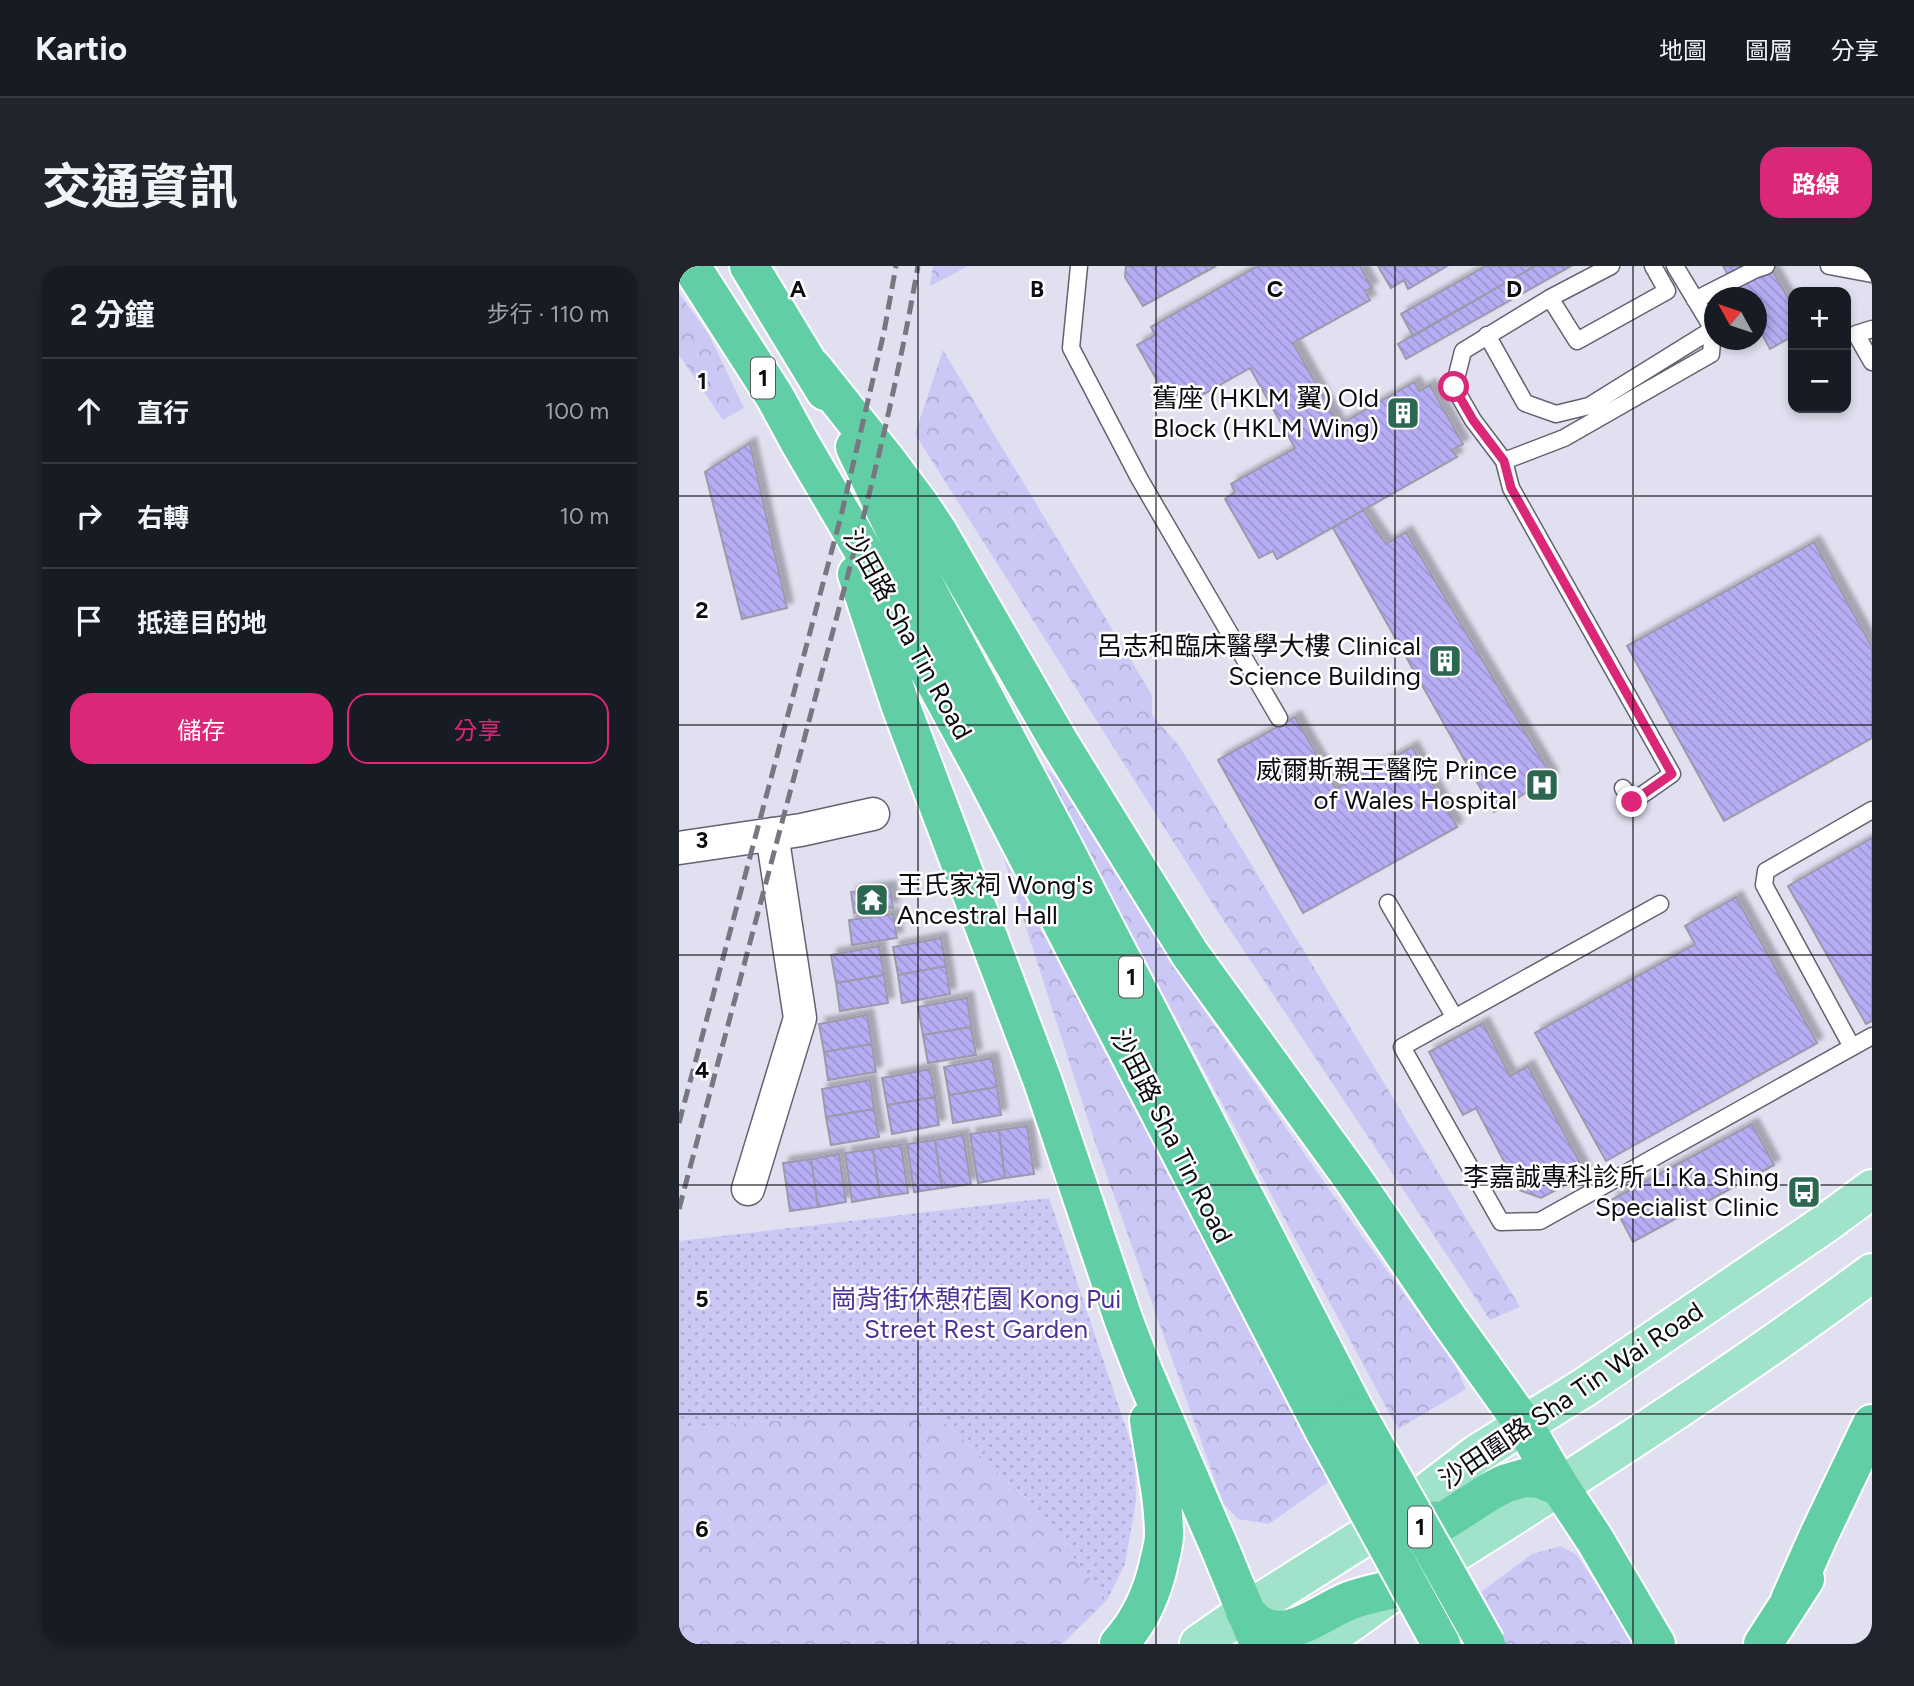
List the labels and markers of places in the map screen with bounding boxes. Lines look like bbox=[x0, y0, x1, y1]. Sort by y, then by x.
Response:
place label: 舊座 (HKLM 翼) Old Block (HKLM Wing) bbox=[1151, 382, 1379, 444]
building icon: 舊座 (HKLM 翼) Old Block (HKLM Wing) bbox=[1384, 394, 1422, 432]
place label: 呂志和臨床醫學大樓 Clinical Science Building bbox=[1096, 630, 1421, 692]
building icon: 呂志和臨床醫學大樓 Clinical Science Building bbox=[1426, 642, 1464, 680]
place label: 威爾斯親王醫院 Prince of Wales Hospital bbox=[1256, 754, 1517, 816]
hospital icon: 威爾斯親王醫院 Prince of Wales Hospital bbox=[1523, 766, 1561, 804]
place label: 王氏家祠 Wong's Ancestral Hall bbox=[897, 869, 1094, 931]
temple icon: 王氏家祠 Wong's Ancestral Hall bbox=[853, 881, 891, 919]
place label: 李嘉誠專科診所 Li Ka Shing Specialist Clinic bbox=[1463, 1161, 1779, 1223]
bus stop icon: 李嘉誠專科診所 Li Ka Shing Specialist Clinic bbox=[1785, 1173, 1823, 1211]

